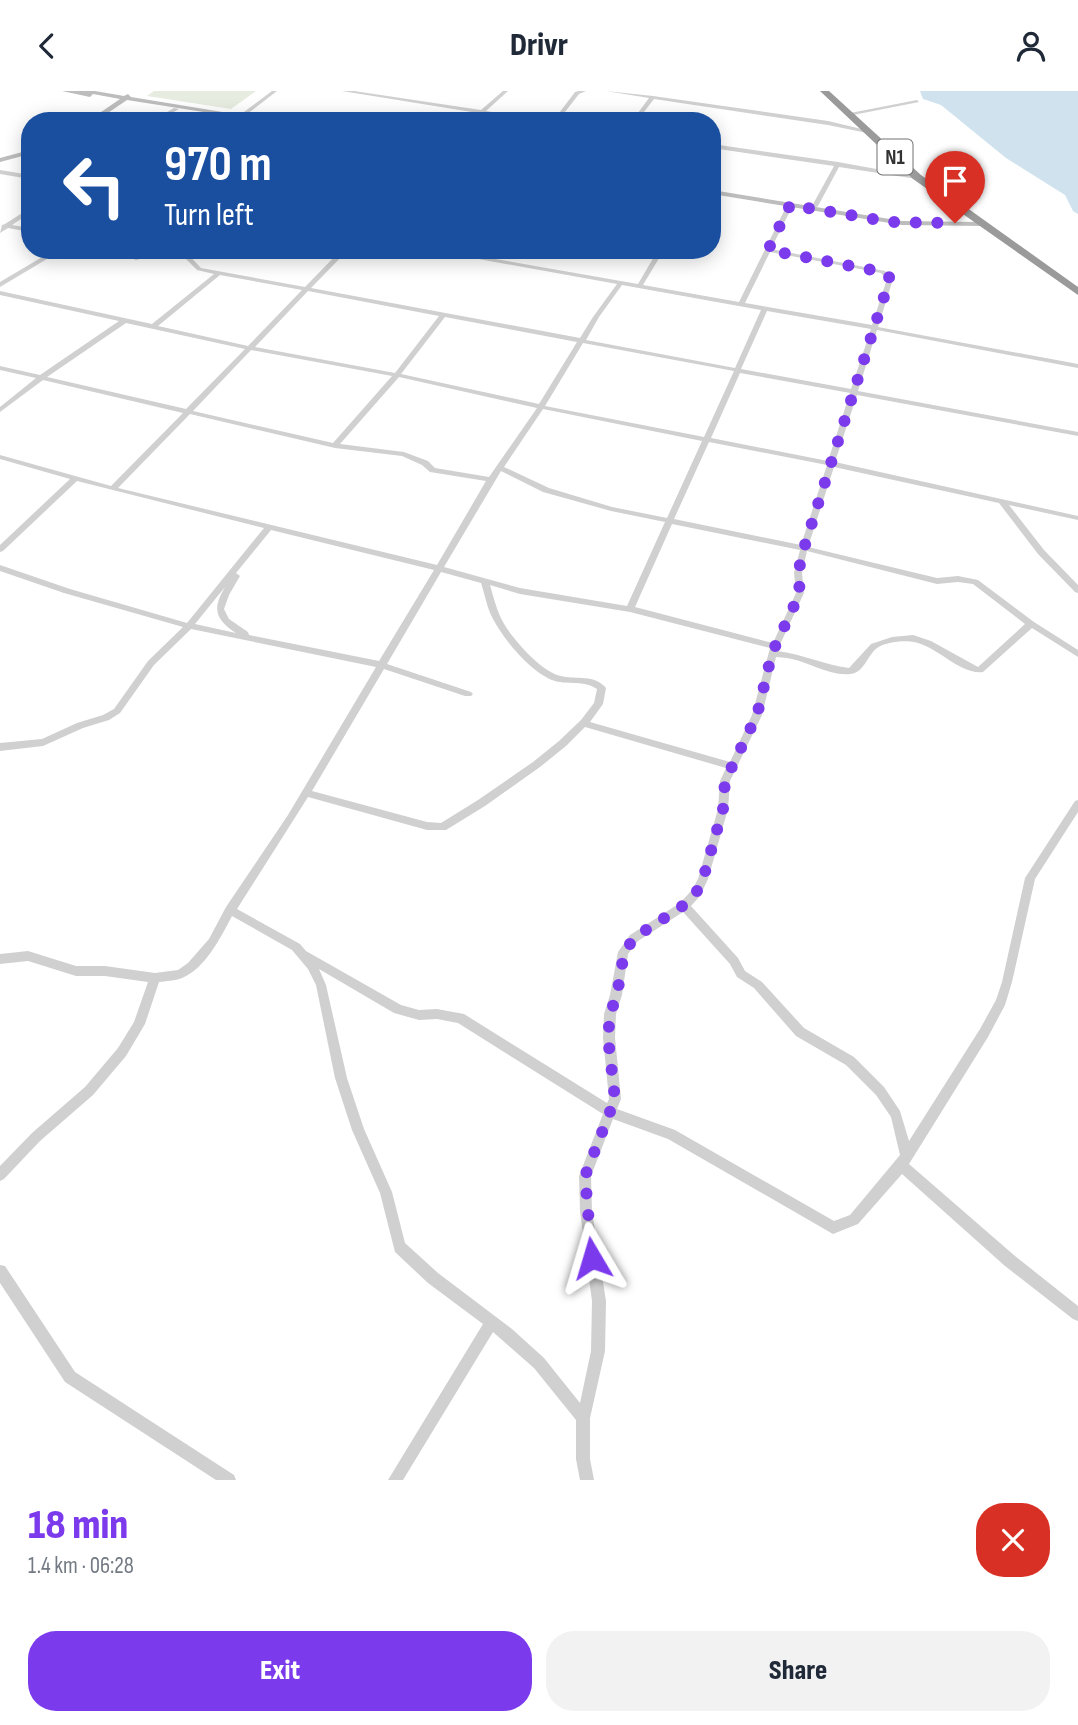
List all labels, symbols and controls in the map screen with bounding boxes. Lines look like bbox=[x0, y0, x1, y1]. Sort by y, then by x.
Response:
text: Drivr bbox=[510, 26, 568, 65]
icon: back bbox=[28, 27, 66, 65]
icon: person bbox=[1012, 27, 1050, 65]
text: 970 m bbox=[164, 136, 272, 195]
road number: N1 bbox=[878, 139, 912, 175]
icon: left bbox=[49, 140, 140, 231]
pin bbox=[925, 151, 985, 223]
icon: arrive bbox=[936, 162, 974, 200]
text: Turn left bbox=[164, 196, 254, 235]
position arrow bbox=[555, 1221, 629, 1295]
text: 18 min bbox=[28, 1500, 128, 1551]
button: close bbox=[976, 1503, 1050, 1577]
text: 1.4 km · 06:28 bbox=[28, 1552, 134, 1580]
button: Exit bbox=[28, 1631, 532, 1711]
button: Share bbox=[546, 1631, 1050, 1711]

